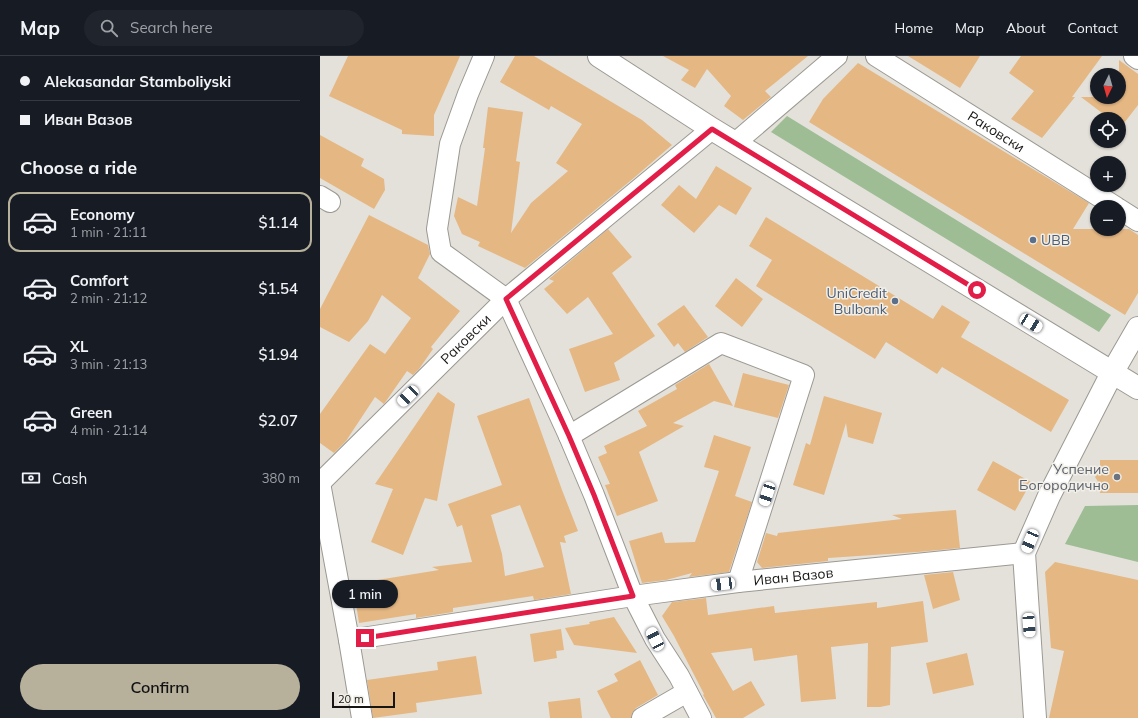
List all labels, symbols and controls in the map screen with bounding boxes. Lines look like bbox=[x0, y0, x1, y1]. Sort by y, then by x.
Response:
search box bbox=[84, 10, 364, 46]
text: Map bbox=[20, 16, 60, 40]
icon: search bbox=[98, 17, 120, 39]
text: Search here bbox=[130, 18, 213, 37]
text: Home bbox=[894, 19, 933, 37]
text: Map bbox=[955, 19, 984, 37]
text: About bbox=[1006, 19, 1046, 37]
text: Contact bbox=[1068, 19, 1118, 37]
north arrow bbox=[1090, 68, 1126, 104]
map controls bbox=[1090, 68, 1126, 236]
text: Alekasandar Stamboliyski bbox=[44, 72, 231, 91]
street label: Раковски bbox=[964, 107, 1028, 156]
text: Иван Вазов bbox=[44, 110, 133, 129]
button: locate bbox=[1090, 112, 1126, 148]
text: Choose a ride bbox=[20, 156, 137, 179]
button: + bbox=[1090, 156, 1126, 192]
button: − bbox=[1090, 200, 1126, 236]
icon: car bbox=[22, 204, 58, 240]
text: Economy bbox=[70, 205, 135, 224]
text: $1.14 bbox=[258, 213, 298, 232]
text: 1 min · 21:11 bbox=[70, 224, 147, 240]
place label: UBB bbox=[1041, 231, 1070, 249]
marker: UBB bbox=[1028, 235, 1038, 245]
icon: car bbox=[22, 270, 58, 306]
text: Comfort bbox=[70, 271, 128, 290]
text: $1.54 bbox=[258, 279, 298, 298]
route start bbox=[968, 281, 986, 299]
place label: UniCredit Bulbank bbox=[826, 284, 888, 318]
text: 2 min · 21:12 bbox=[70, 290, 147, 306]
marker: UniCredit Bulbank bbox=[890, 296, 900, 306]
street label: Раковски bbox=[437, 310, 495, 368]
car bbox=[1018, 312, 1044, 334]
icon: car bbox=[22, 336, 58, 372]
text: XL bbox=[70, 337, 88, 356]
text: $1.94 bbox=[258, 345, 298, 364]
text: 3 min · 21:13 bbox=[70, 356, 147, 372]
car bbox=[395, 383, 421, 409]
icon: car bbox=[22, 402, 58, 438]
text: Green bbox=[70, 403, 112, 422]
text: $2.07 bbox=[258, 411, 298, 430]
text: 4 min · 21:14 bbox=[70, 422, 147, 438]
place label: Успение Богородично bbox=[1019, 460, 1109, 494]
icon: cash bbox=[20, 467, 42, 489]
text: Cash bbox=[52, 469, 87, 488]
text: 380 m bbox=[262, 470, 300, 486]
marker: Успение Богородично bbox=[1112, 472, 1122, 482]
car bbox=[758, 481, 776, 507]
car bbox=[1020, 528, 1040, 554]
street label: Иван Вазов bbox=[753, 563, 834, 589]
car bbox=[710, 577, 736, 591]
callout: 1 min bbox=[332, 580, 398, 608]
text: 1 min bbox=[348, 586, 382, 602]
car bbox=[1022, 613, 1036, 637]
car bbox=[644, 626, 666, 652]
route end bbox=[356, 629, 374, 647]
button: Confirm bbox=[20, 664, 300, 710]
scale bar bbox=[332, 690, 395, 709]
text: 20 m bbox=[338, 692, 364, 706]

